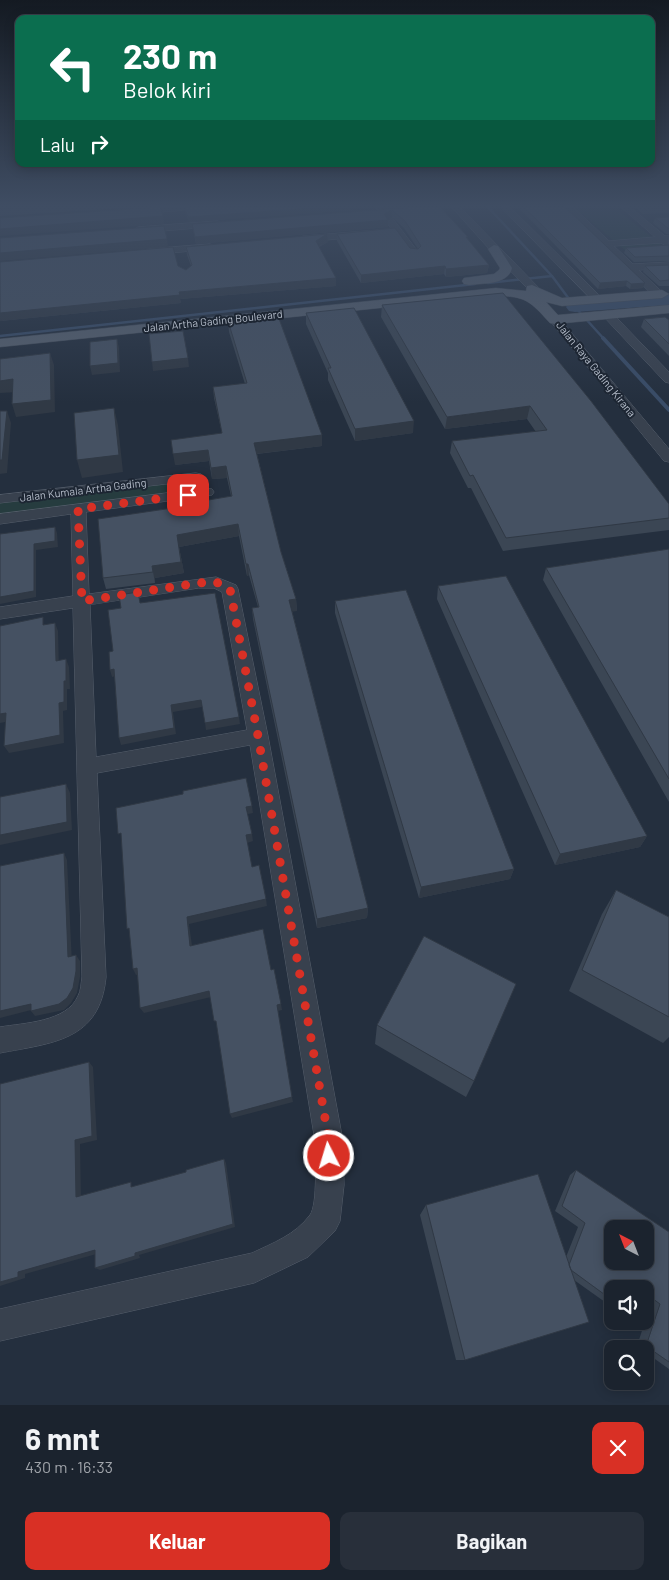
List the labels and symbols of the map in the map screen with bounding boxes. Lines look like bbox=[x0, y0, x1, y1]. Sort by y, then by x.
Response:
street label: Jalan Artha Gading Boulevard bbox=[143, 307, 283, 334]
street label: Jalan Raya Gading Kirana bbox=[554, 318, 639, 419]
pin bbox=[167, 474, 209, 516]
street label: Jalan Kumala Artha Gading bbox=[19, 475, 147, 504]
position arrow bbox=[302, 1129, 354, 1181]
north arrow bbox=[604, 1220, 654, 1270]

